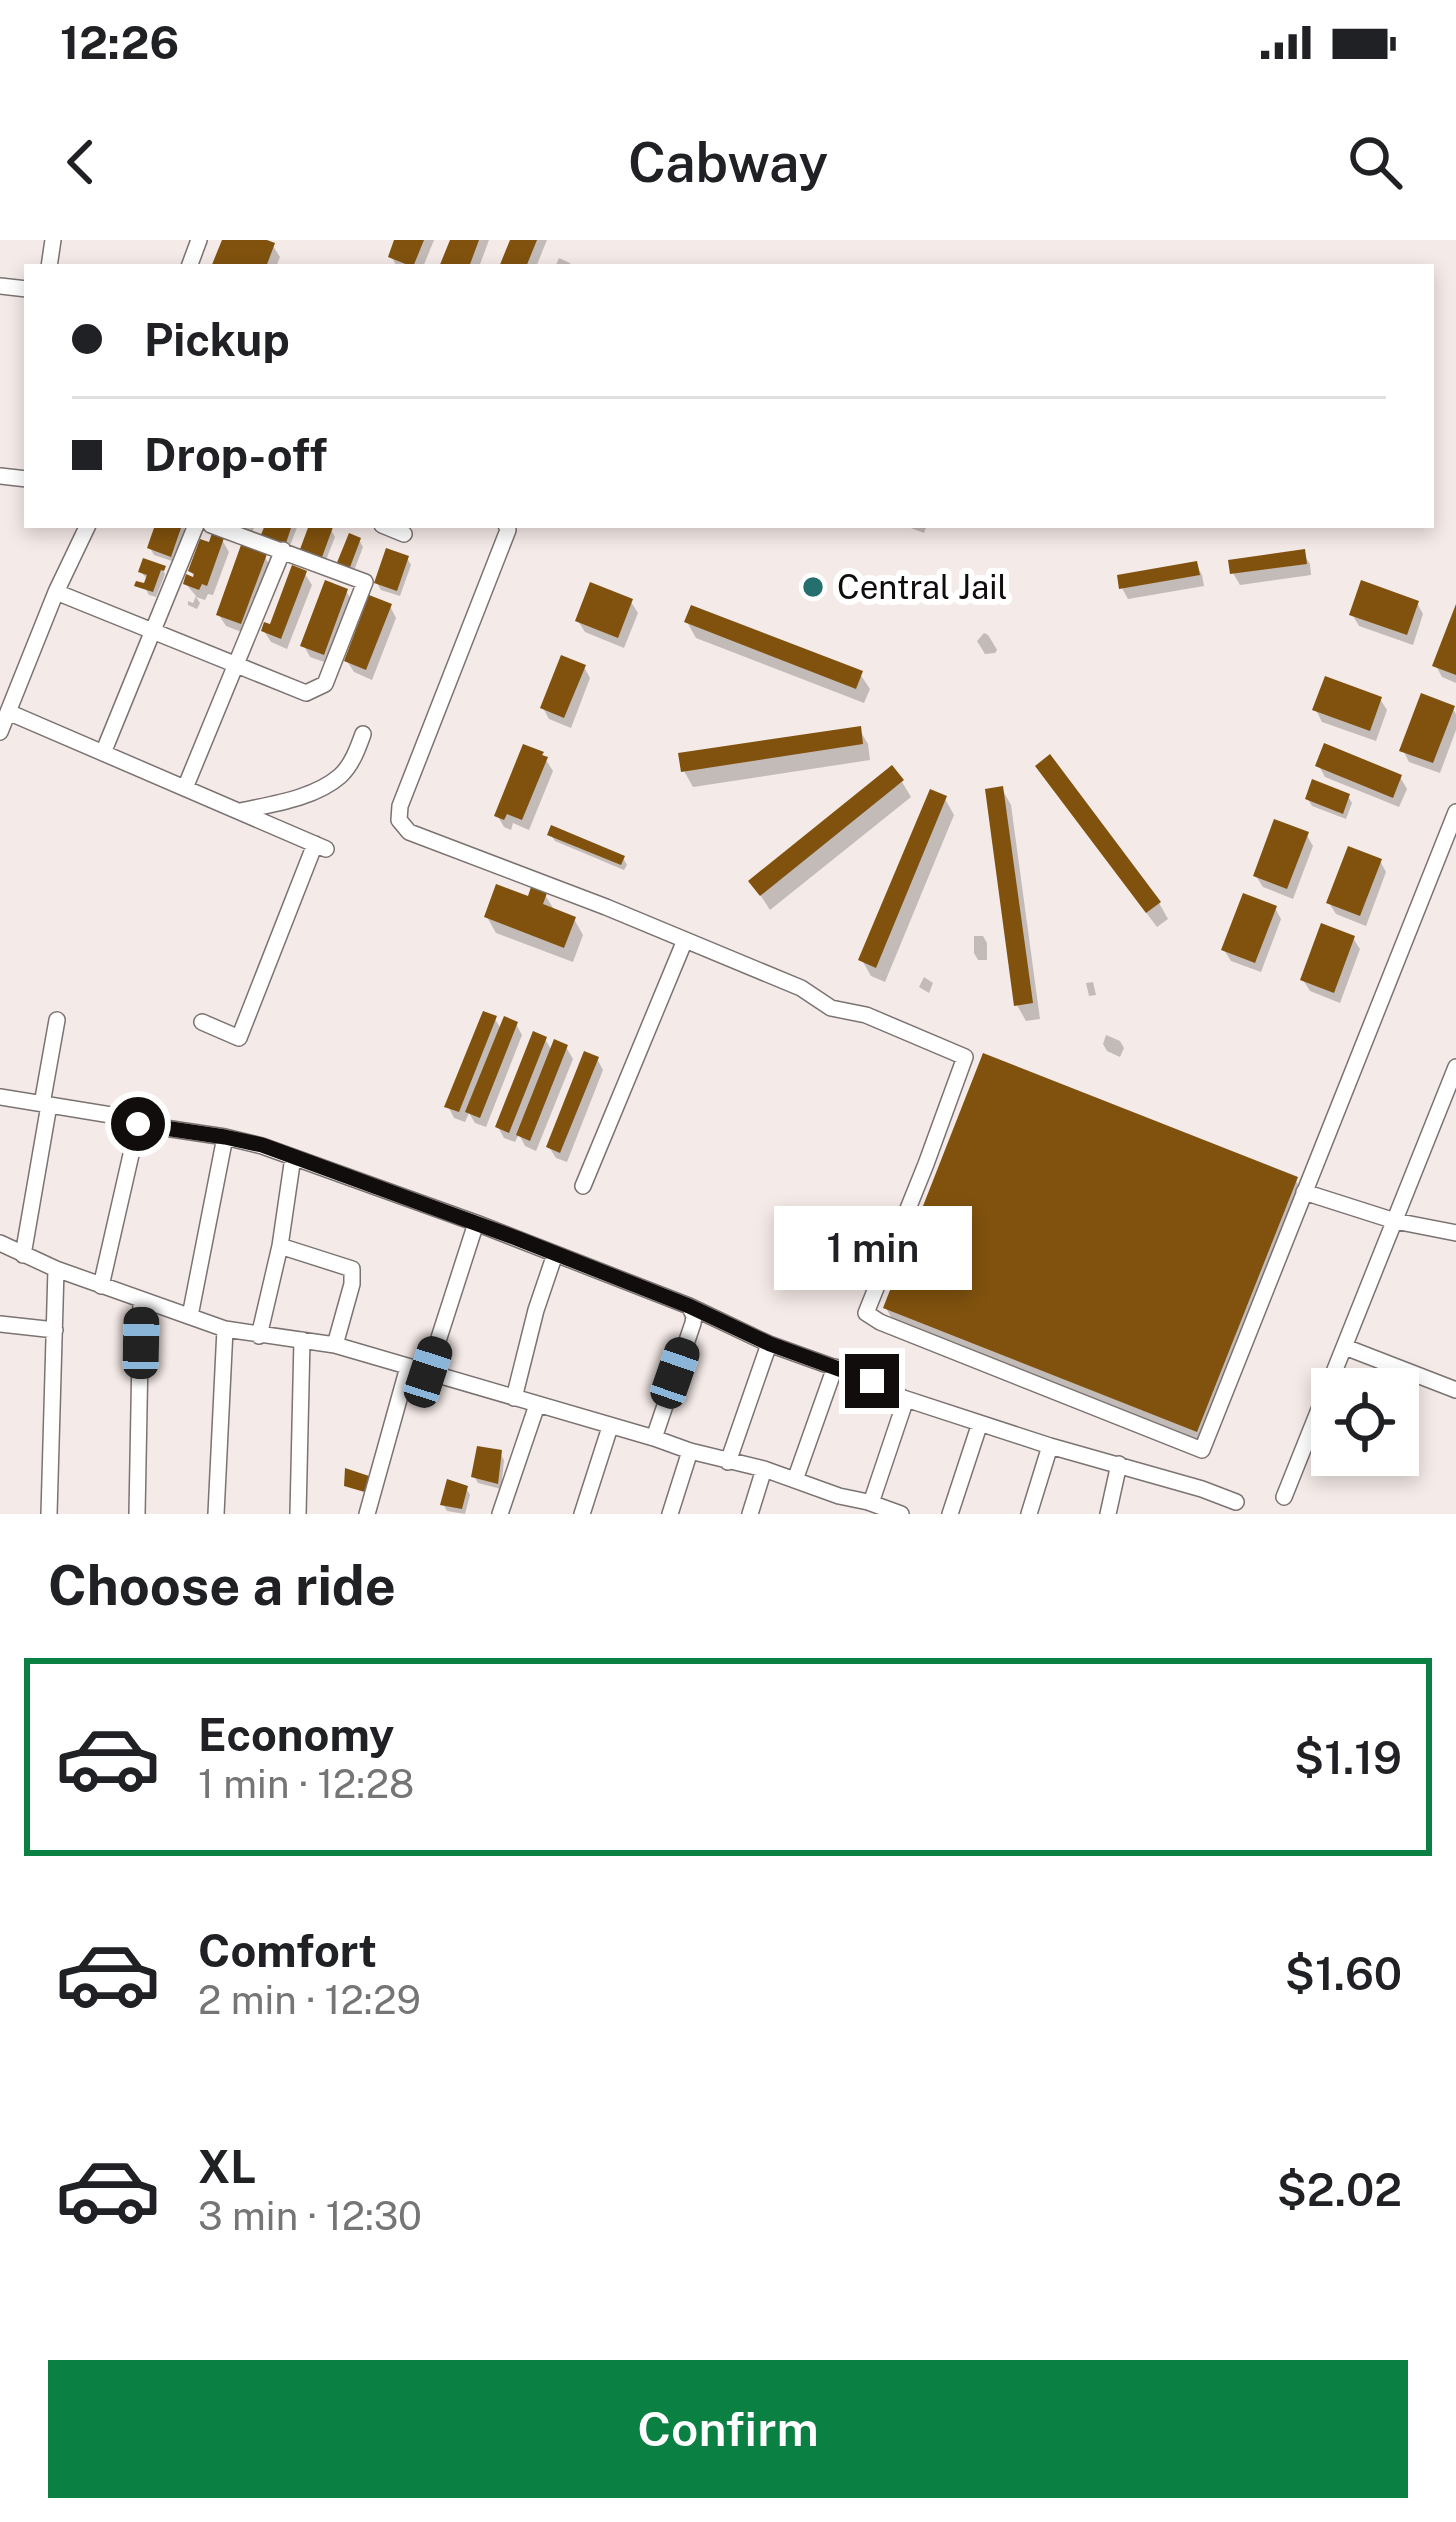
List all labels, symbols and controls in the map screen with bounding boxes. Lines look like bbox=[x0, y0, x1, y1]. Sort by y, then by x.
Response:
text: 12:26 bbox=[60, 16, 179, 69]
icon: back bbox=[48, 129, 114, 195]
icon: search bbox=[1342, 129, 1408, 195]
text: Cabway bbox=[628, 131, 828, 194]
text: Pickup bbox=[144, 313, 290, 366]
text: Drop-off bbox=[144, 428, 327, 481]
place label: Central Jail bbox=[837, 568, 1008, 606]
marker: Central Jail bbox=[800, 574, 826, 600]
route start bbox=[111, 1097, 165, 1151]
callout: 1 min bbox=[773, 1207, 971, 1291]
text: 1 min bbox=[827, 1225, 919, 1271]
car bbox=[122, 1307, 160, 1379]
car bbox=[400, 1332, 456, 1412]
car bbox=[646, 1333, 704, 1413]
route end bbox=[845, 1354, 899, 1408]
map controls bbox=[1311, 1368, 1419, 1476]
button: locate bbox=[1311, 1368, 1419, 1476]
text: Choose a ride bbox=[48, 1554, 396, 1617]
icon: car bbox=[54, 1703, 162, 1811]
text: Economy bbox=[198, 1708, 394, 1761]
text: $1.19 bbox=[1294, 1731, 1402, 1784]
text: 1 min · 12:28 bbox=[198, 1761, 414, 1807]
icon: car bbox=[54, 1919, 162, 2027]
text: Comfort bbox=[198, 1924, 377, 1977]
text: $1.60 bbox=[1285, 1947, 1402, 2000]
text: 2 min · 12:29 bbox=[198, 1977, 421, 2023]
icon: car bbox=[54, 2135, 162, 2243]
text: XL bbox=[198, 2140, 256, 2193]
text: $2.02 bbox=[1277, 2163, 1402, 2216]
text: 3 min · 12:30 bbox=[198, 2193, 422, 2239]
button: Confirm bbox=[48, 2360, 1408, 2498]

